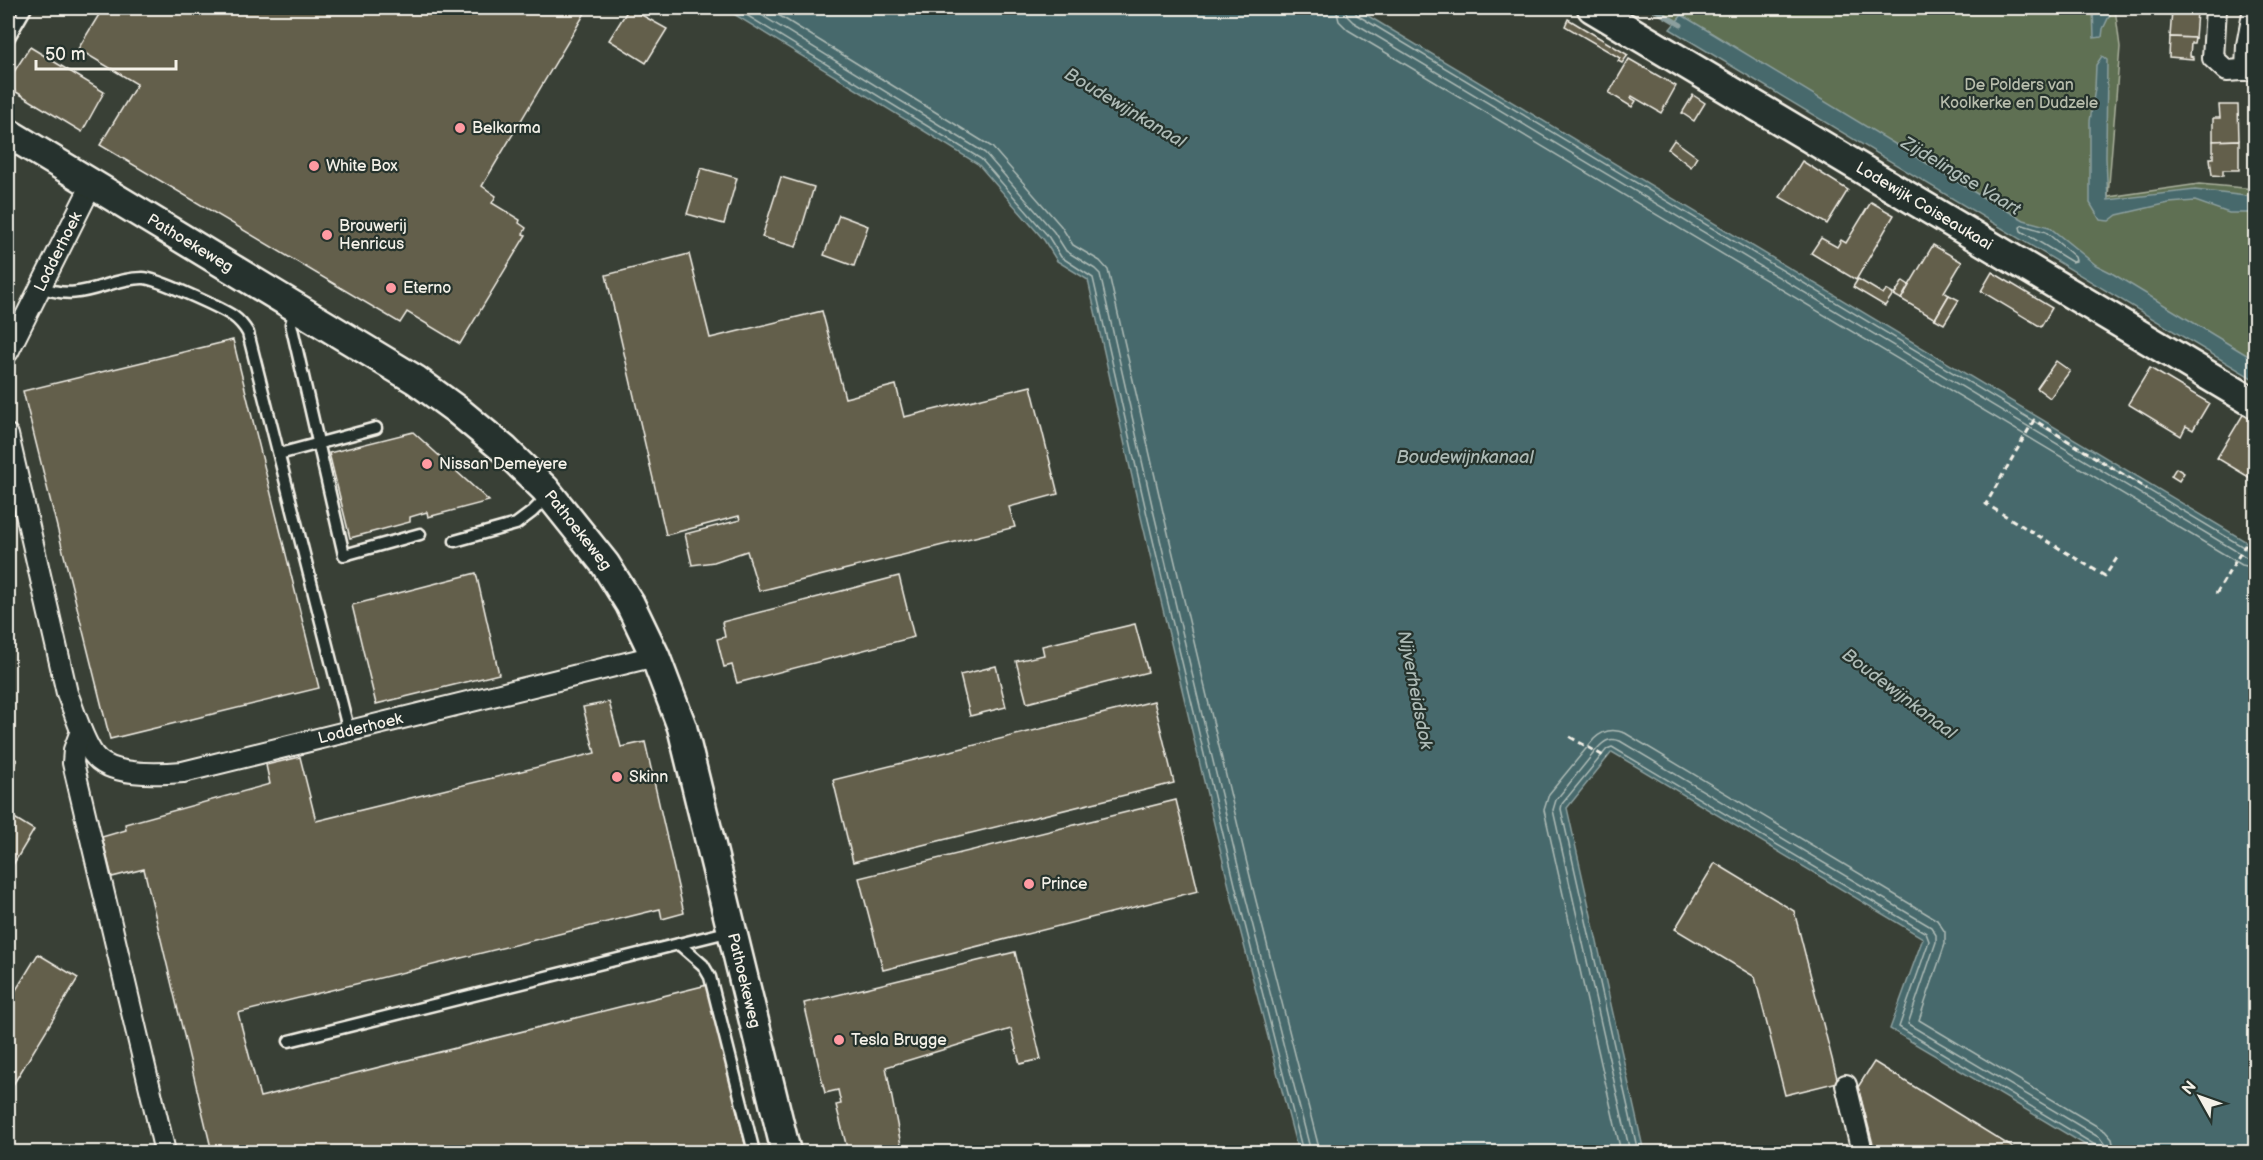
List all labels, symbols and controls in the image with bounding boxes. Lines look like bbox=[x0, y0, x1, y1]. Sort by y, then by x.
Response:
scale bar bbox=[36, 33, 176, 71]
text: 50 m bbox=[45, 44, 86, 65]
water label: Boudewijnkanaal bbox=[1061, 64, 1190, 153]
park label: De Polders van Koolkerke en Dudzele bbox=[1940, 76, 2099, 113]
place label: Belkarma bbox=[472, 119, 541, 138]
marker: Belkarma bbox=[453, 121, 467, 135]
water label: Zijdelingse Vaart bbox=[1897, 132, 2025, 220]
place label: White Box bbox=[326, 157, 398, 176]
street label: Lodewijk Coiseaukaai bbox=[1852, 158, 1996, 254]
marker: White Box bbox=[307, 159, 321, 173]
street label: Lodderhoek bbox=[30, 209, 86, 295]
street label: Pathoekeweg bbox=[144, 210, 237, 277]
place label: Brouwerij Henricus bbox=[339, 217, 407, 254]
marker: Brouwerij Henricus bbox=[320, 228, 334, 242]
place label: Eterno bbox=[403, 279, 451, 298]
marker: Eterno bbox=[384, 281, 398, 295]
water label: Boudewijnkanaal bbox=[1396, 447, 1534, 468]
place label: Nissan Demeyere bbox=[439, 455, 568, 474]
marker: Nissan Demeyere bbox=[420, 457, 434, 471]
street label: Pathoekeweg bbox=[540, 486, 616, 574]
water label: Nijverheidsdok bbox=[1393, 629, 1437, 752]
water label: Boudewijnkanaal bbox=[1838, 644, 1961, 744]
street label: Lodderhoek bbox=[316, 709, 405, 748]
place label: Skinn bbox=[629, 768, 668, 787]
marker: Skinn bbox=[610, 770, 624, 784]
place label: Prince bbox=[1041, 875, 1088, 894]
marker: Prince bbox=[1022, 877, 1036, 891]
street label: Pathoekeweg bbox=[723, 931, 765, 1030]
place label: Tesla Brugge bbox=[851, 1031, 947, 1050]
marker: Tesla Brugge bbox=[832, 1033, 846, 1047]
north arrow bbox=[2170, 1067, 2230, 1127]
text: N bbox=[2179, 1078, 2201, 1099]

